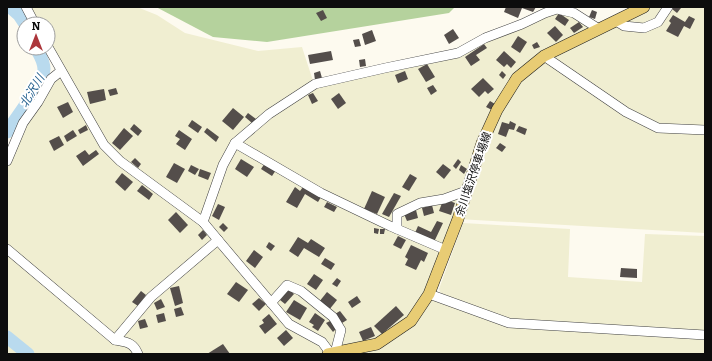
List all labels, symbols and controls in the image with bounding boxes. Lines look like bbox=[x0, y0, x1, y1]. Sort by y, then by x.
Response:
north arrow bbox=[16, 16, 56, 56]
text: N bbox=[32, 20, 41, 33]
water label: 北沢川 bbox=[17, 70, 48, 110]
street label: 余川塩沢停車場線 bbox=[453, 130, 494, 218]

